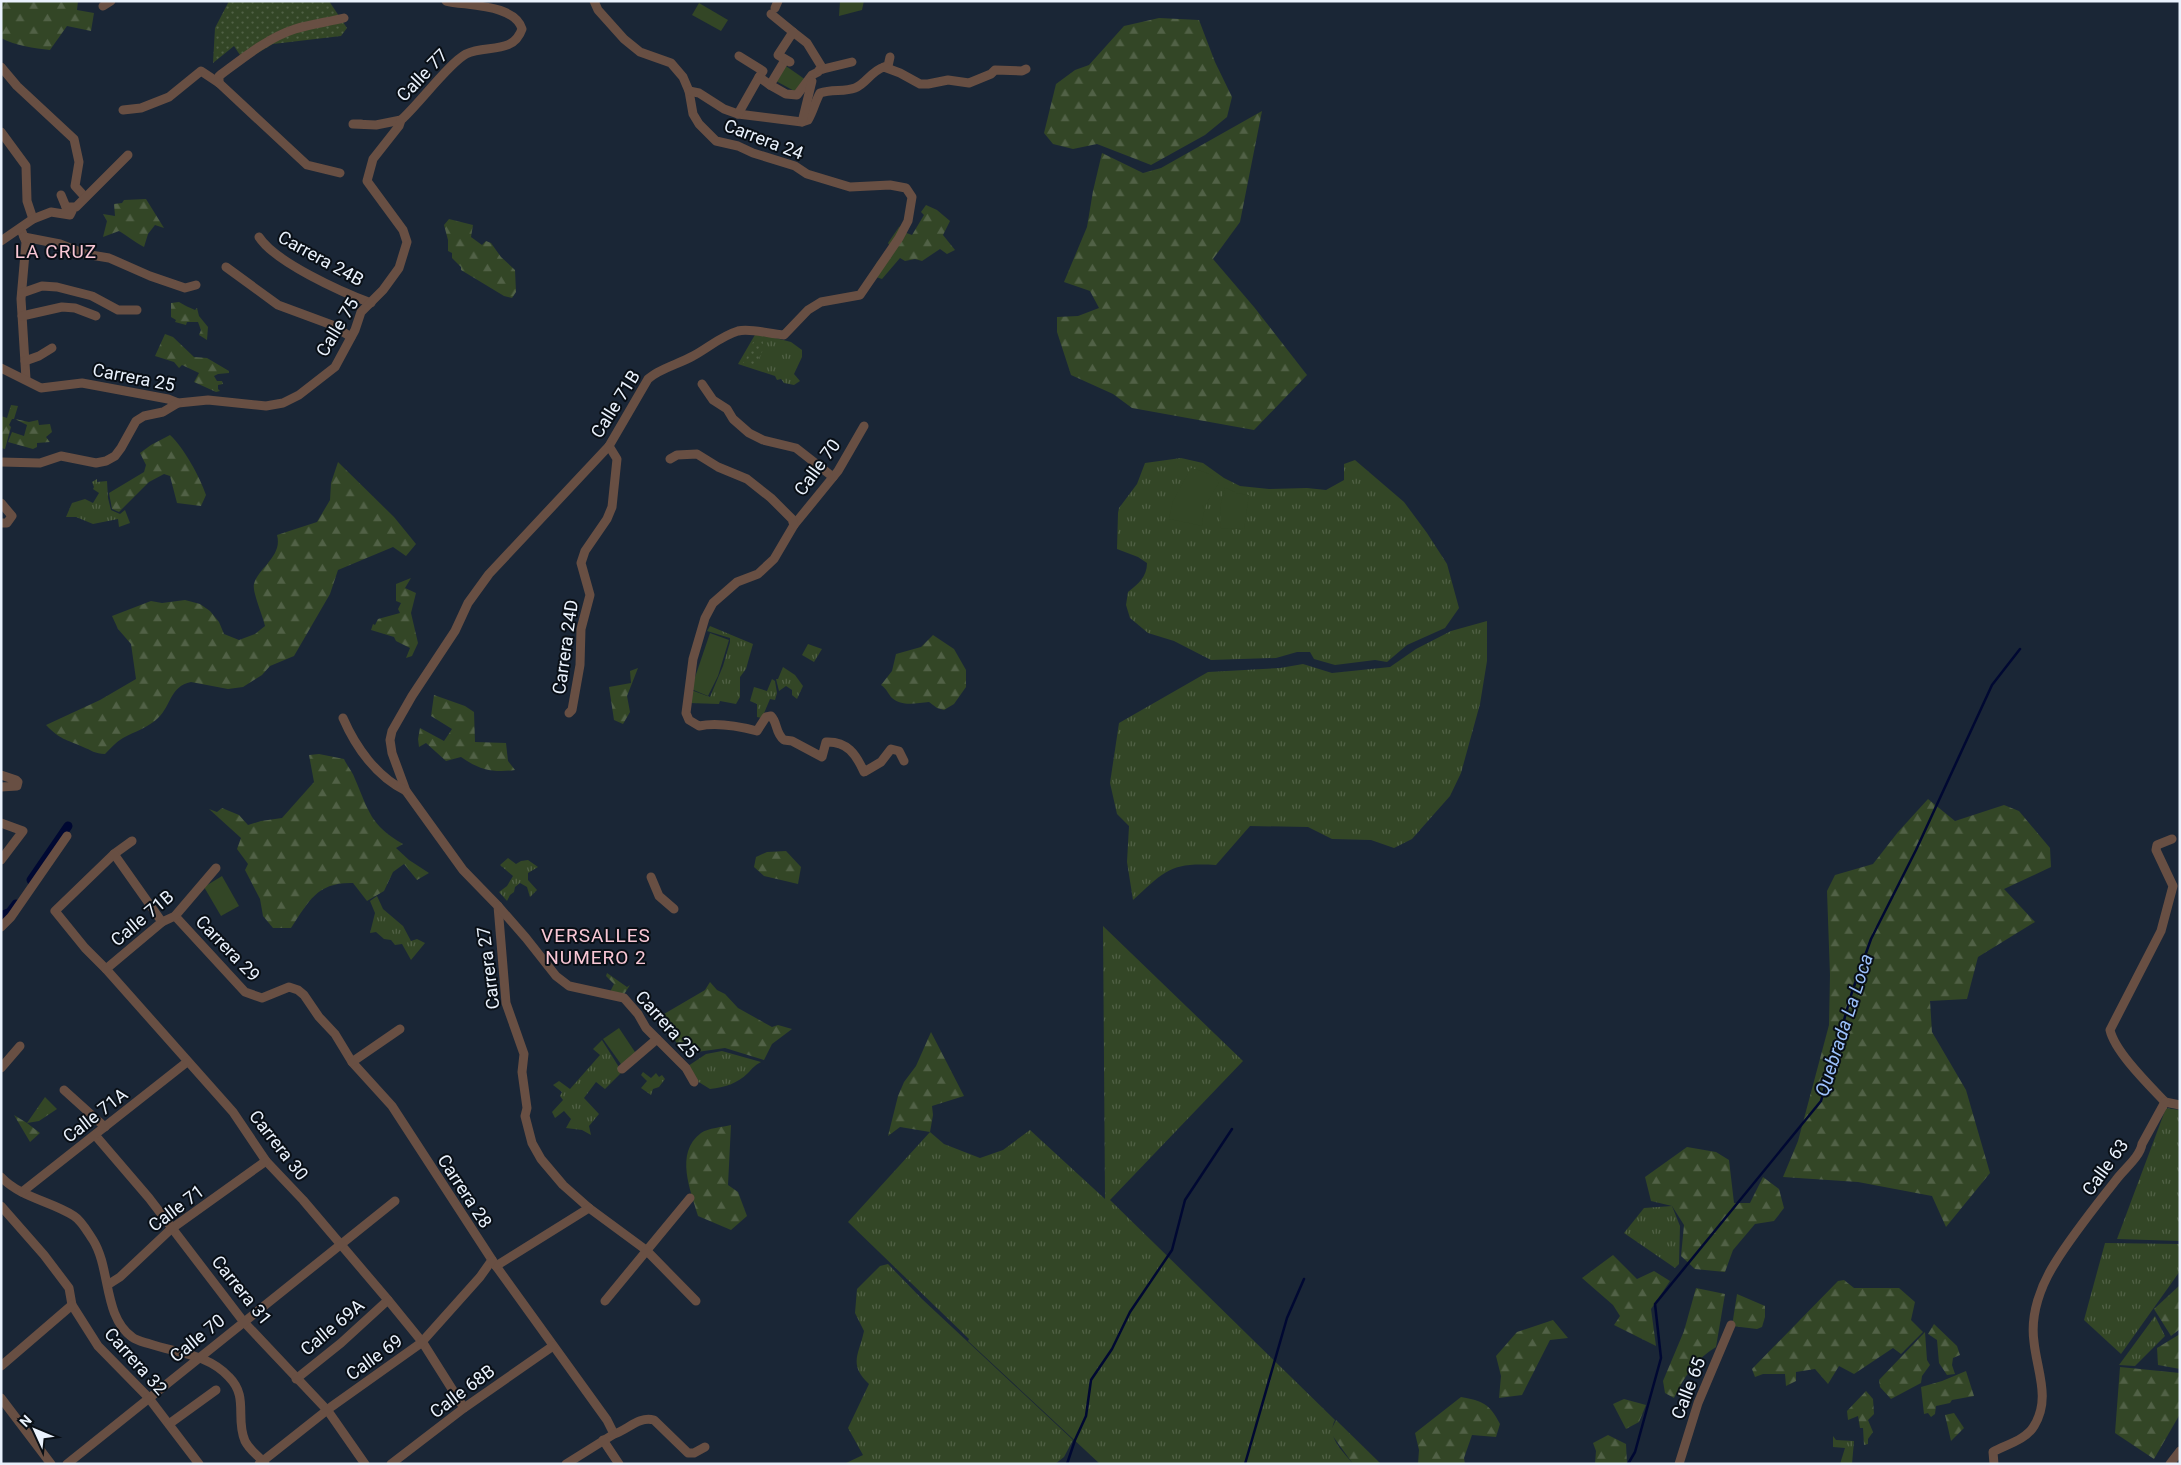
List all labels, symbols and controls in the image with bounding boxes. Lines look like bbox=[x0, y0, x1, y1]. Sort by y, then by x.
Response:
street label: Calle 77 bbox=[392, 45, 452, 105]
street label: Carrera 24 bbox=[721, 114, 807, 164]
street label: Carrera 24B bbox=[275, 226, 367, 290]
district label: LA CRUZ bbox=[15, 240, 97, 263]
street label: Calle 75 bbox=[311, 294, 363, 360]
street label: Carrera 25 bbox=[91, 359, 177, 395]
street label: Calle 71B bbox=[586, 366, 644, 442]
street label: Calle 70 bbox=[790, 435, 844, 499]
street label: Carrera 24D bbox=[548, 598, 582, 696]
street label: Calle 71B bbox=[106, 886, 178, 950]
street label: Carrera 29 bbox=[192, 911, 264, 985]
district label: VERSALLES NUMERO 2 bbox=[541, 924, 651, 969]
street label: Carrera 27 bbox=[473, 925, 503, 1011]
water label: Quebrada La Loca bbox=[1810, 951, 1878, 1099]
street label: Carrera 25 bbox=[631, 986, 703, 1062]
street label: Calle 71A bbox=[58, 1083, 132, 1147]
street label: Carrera 30 bbox=[245, 1106, 313, 1184]
street label: Calle 63 bbox=[2078, 1135, 2132, 1199]
street label: Carrera 28 bbox=[434, 1150, 496, 1232]
street label: Calle 71 bbox=[144, 1180, 208, 1236]
street label: Carrera 31 bbox=[208, 1251, 276, 1329]
street label: Calle 69A bbox=[296, 1294, 368, 1360]
street label: Calle 70 bbox=[165, 1310, 229, 1366]
street label: Carrera 32 bbox=[100, 1323, 172, 1399]
street label: Calle 69 bbox=[342, 1330, 406, 1384]
street label: Calle 65 bbox=[1667, 1354, 1709, 1422]
street label: Calle 68B bbox=[425, 1360, 499, 1422]
north arrow bbox=[10, 1405, 60, 1455]
text: N bbox=[16, 1412, 35, 1430]

